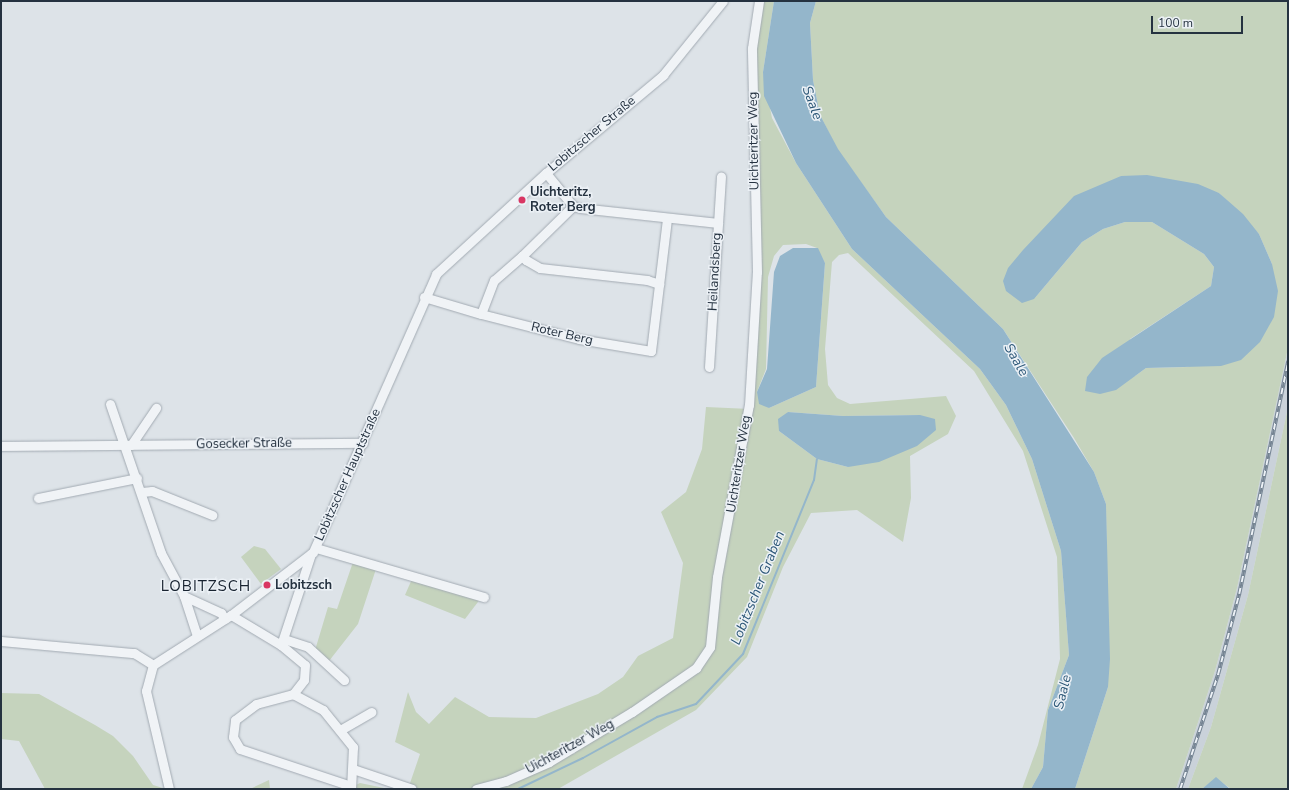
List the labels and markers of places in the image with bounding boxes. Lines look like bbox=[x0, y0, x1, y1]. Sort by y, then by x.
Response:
place label: Uichteritz, Roter Berg bbox=[530, 185, 596, 216]
marker: Uichteritz, Roter Berg bbox=[517, 195, 527, 205]
place label: Lobitzsch bbox=[275, 577, 332, 593]
marker: Lobitzsch bbox=[262, 580, 272, 590]

